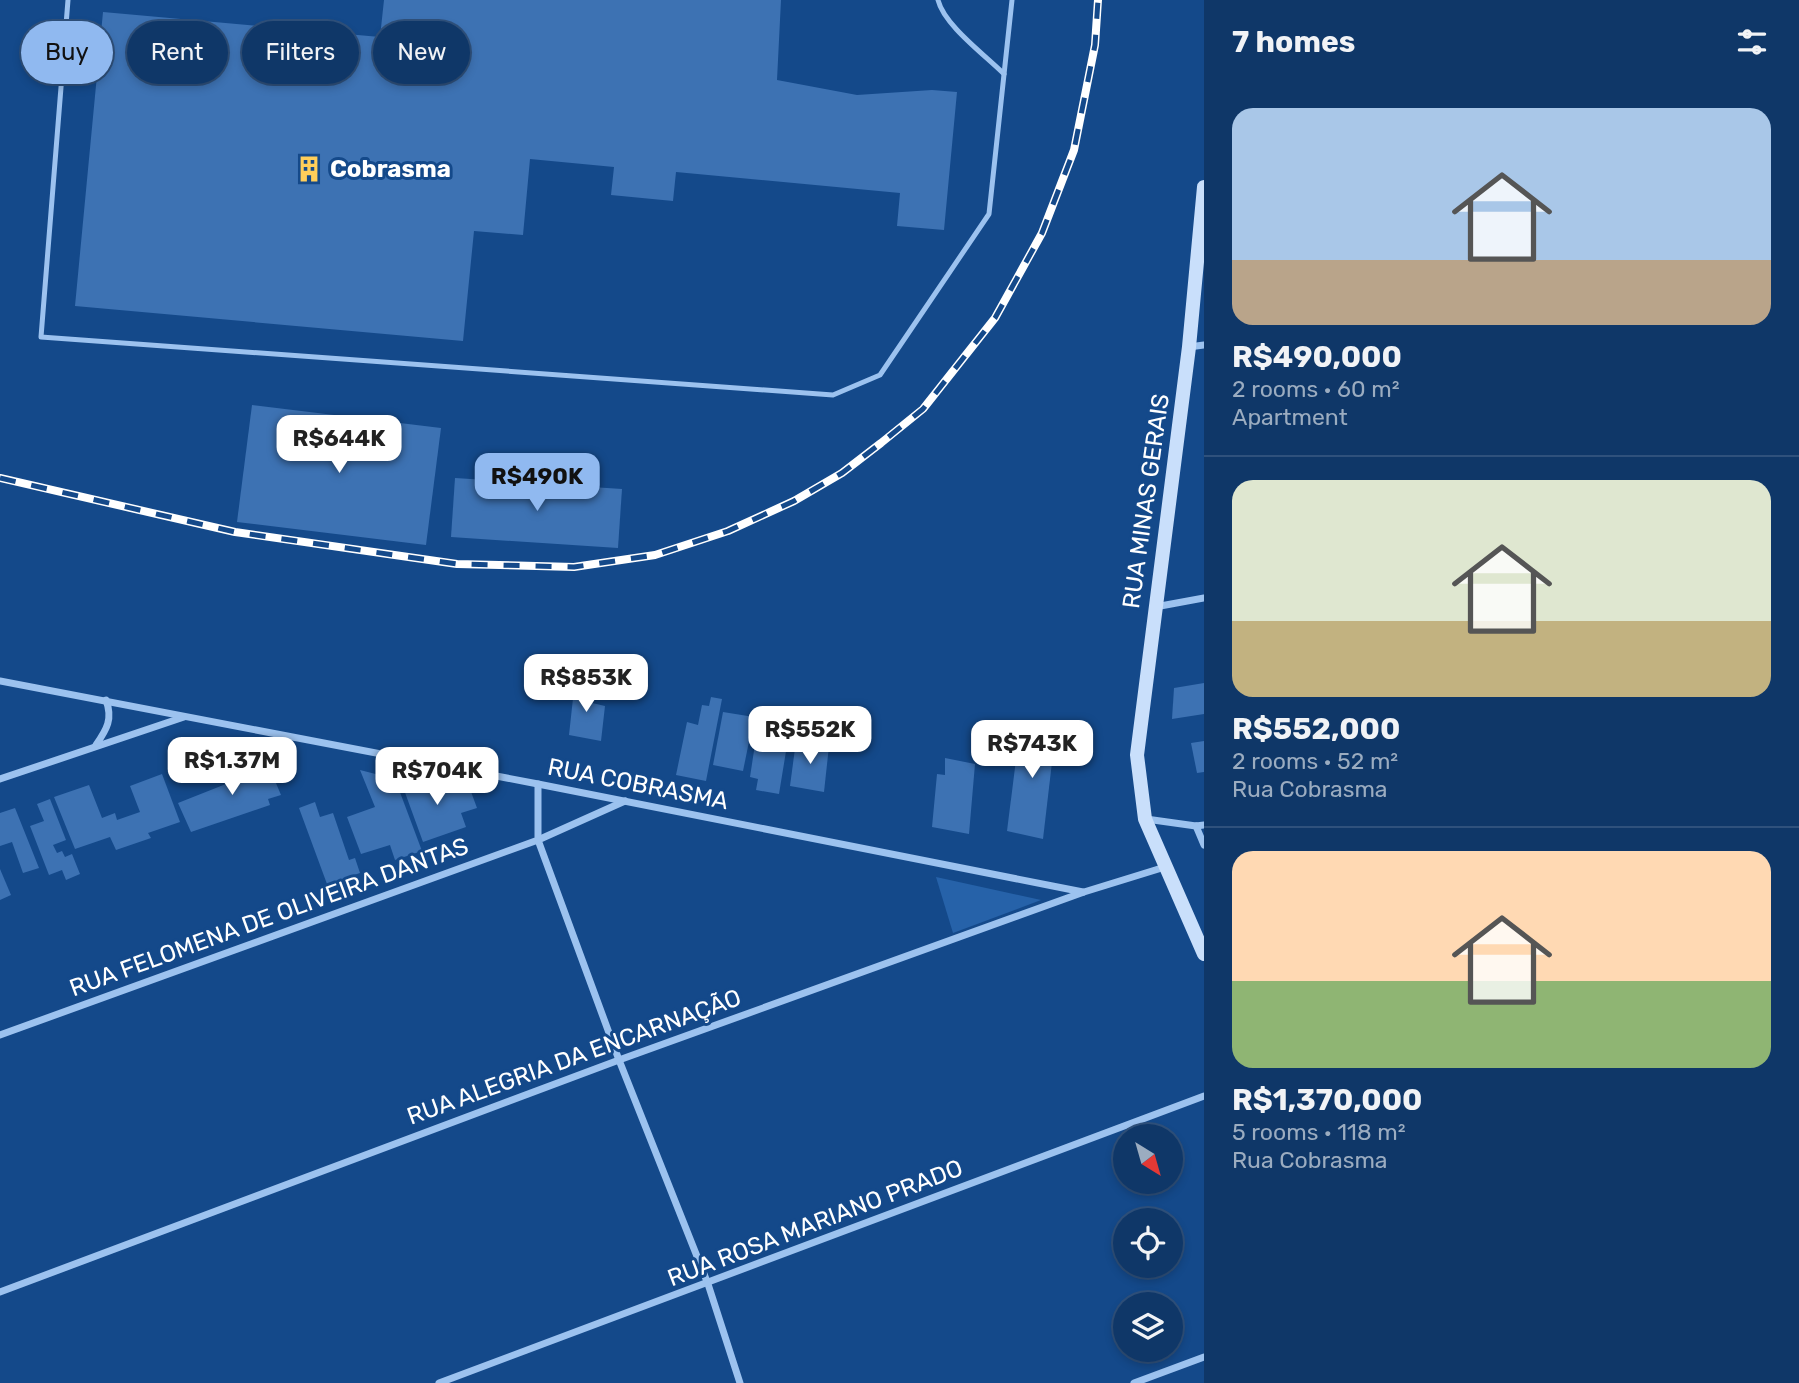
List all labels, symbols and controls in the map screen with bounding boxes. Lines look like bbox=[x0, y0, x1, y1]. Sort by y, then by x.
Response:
chip: Buy bbox=[21, 21, 113, 84]
chip: Rent bbox=[127, 21, 228, 84]
chip: Filters bbox=[242, 21, 359, 84]
chip: New bbox=[373, 21, 470, 84]
icon: filters bbox=[1733, 23, 1771, 61]
text: 7 homes bbox=[1232, 24, 1355, 60]
building icon: Cobrasma bbox=[294, 154, 324, 184]
icon: home bbox=[1439, 154, 1565, 280]
place label: Cobrasma bbox=[330, 155, 451, 183]
text: R$490,000 bbox=[1232, 339, 1402, 375]
text: 2 rooms · 60 m² bbox=[1232, 375, 1400, 403]
street label: RUA MINAS GERAIS bbox=[1117, 392, 1175, 610]
text: Apartment bbox=[1232, 403, 1348, 431]
pin: R$644K bbox=[282, 416, 396, 475]
text: R$644K bbox=[293, 424, 385, 452]
pin: R$490K bbox=[480, 454, 594, 513]
text: R$490K bbox=[491, 462, 583, 490]
icon: home bbox=[1439, 526, 1565, 652]
pin: R$853K bbox=[529, 654, 643, 714]
text: R$853K bbox=[540, 663, 632, 691]
pin: R$552K bbox=[753, 706, 867, 766]
text: R$552,000 bbox=[1232, 711, 1400, 747]
text: R$552K bbox=[764, 715, 856, 743]
pin: R$743K bbox=[975, 720, 1089, 780]
text: R$743K bbox=[987, 729, 1077, 757]
pin: R$1.37M bbox=[167, 738, 297, 797]
text: R$1.37M bbox=[184, 746, 280, 774]
text: 2 rooms · 52 m² bbox=[1232, 747, 1398, 775]
pin: R$704K bbox=[380, 748, 494, 807]
street label: RUA COBRASMA bbox=[545, 753, 731, 815]
text: R$704K bbox=[391, 756, 483, 784]
text: Rua Cobrasma bbox=[1232, 775, 1388, 803]
street label: RUA FELOMENA DE OLIVEIRA DANTAS bbox=[66, 832, 472, 1002]
icon: home bbox=[1439, 897, 1565, 1023]
street label: RUA ALEGRIA DA ENCARNAÇÃO bbox=[403, 983, 745, 1131]
text: R$1,370,000 bbox=[1232, 1082, 1423, 1118]
text: 5 rooms · 118 m² bbox=[1232, 1118, 1406, 1146]
north arrow bbox=[1113, 1124, 1183, 1194]
map controls bbox=[1113, 1124, 1183, 1362]
text: Rua Cobrasma bbox=[1232, 1146, 1388, 1174]
street label: RUA ROSA MARIANO PRADO bbox=[664, 1154, 966, 1292]
button: locate bbox=[1113, 1208, 1183, 1278]
button: layers bbox=[1113, 1292, 1183, 1362]

